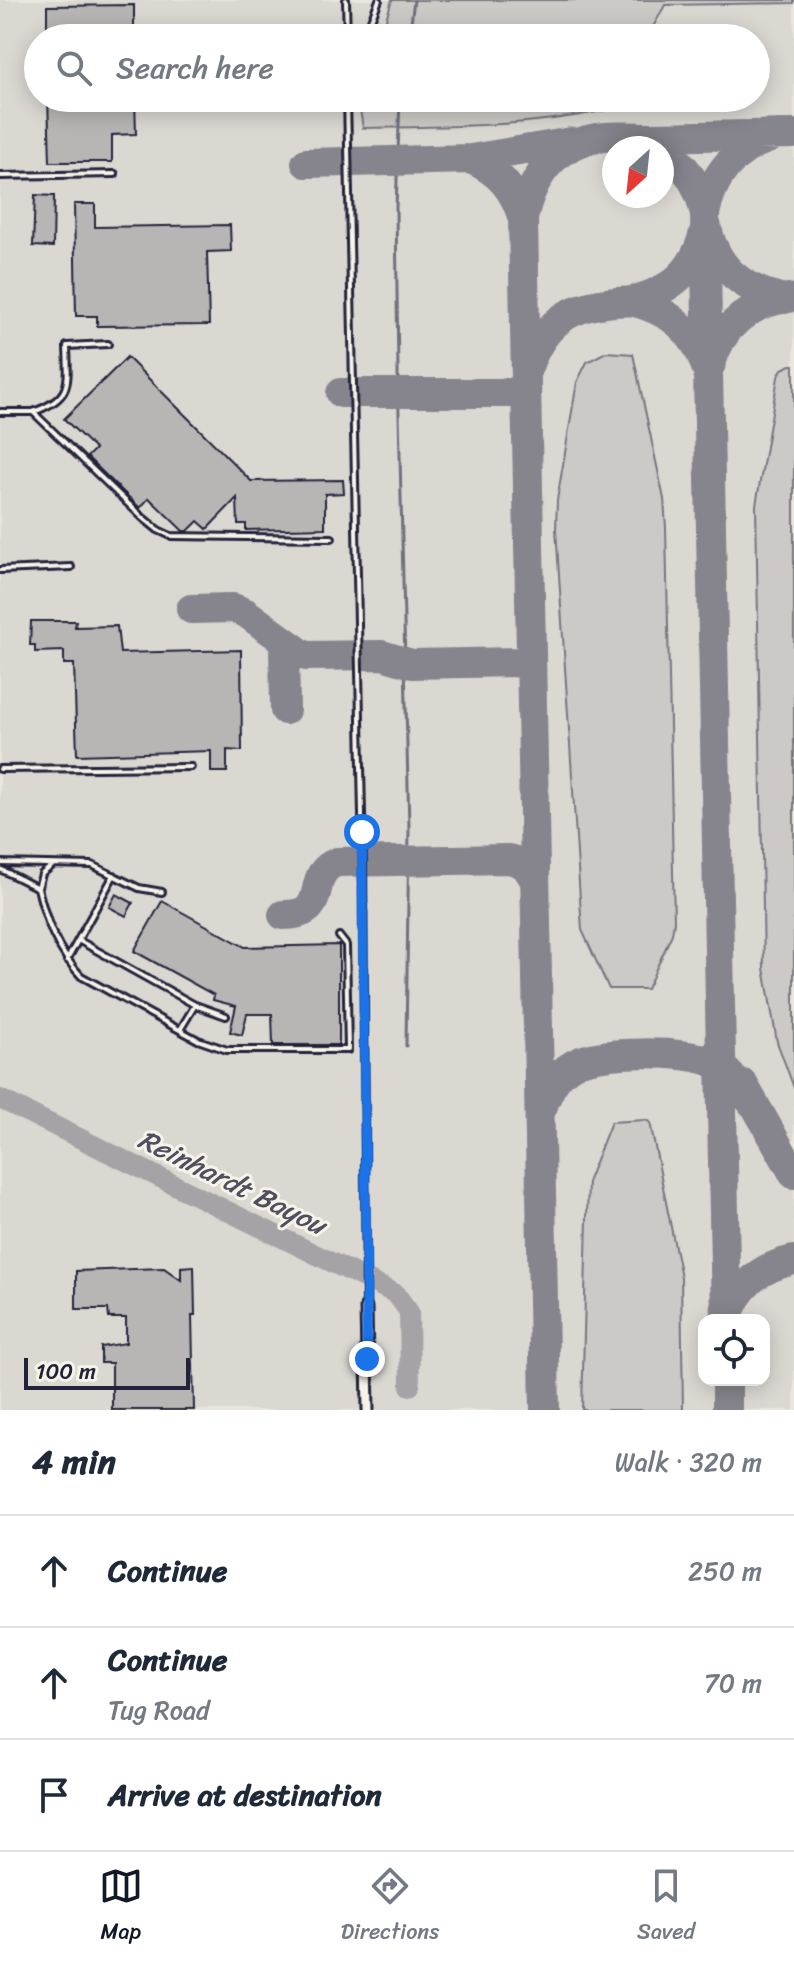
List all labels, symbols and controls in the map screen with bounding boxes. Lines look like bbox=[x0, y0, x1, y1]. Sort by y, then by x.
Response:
search box bbox=[24, 24, 770, 112]
text: Search here bbox=[116, 41, 274, 95]
icon: search bbox=[52, 46, 96, 90]
north arrow bbox=[602, 136, 674, 208]
route start bbox=[344, 814, 380, 850]
water label: Reinhardt Bayou bbox=[130, 1115, 337, 1250]
map controls bbox=[698, 1314, 770, 1386]
button: locate bbox=[698, 1314, 770, 1386]
route end bbox=[349, 1341, 385, 1377]
text: 100 m bbox=[36, 1352, 96, 1391]
scale bar bbox=[24, 1354, 190, 1390]
text: 4 min bbox=[32, 1432, 116, 1492]
text: Walk · 320 m bbox=[615, 1439, 762, 1485]
text: Continue bbox=[108, 1544, 227, 1598]
text: 250 m bbox=[688, 1548, 762, 1594]
icon: ahead bbox=[32, 1549, 76, 1593]
text: Continue bbox=[108, 1633, 227, 1687]
text: 70 m bbox=[704, 1660, 762, 1706]
icon: ahead bbox=[32, 1661, 76, 1705]
text: Tug Road bbox=[108, 1687, 210, 1733]
text: Arrive at destination bbox=[108, 1768, 382, 1822]
icon: arrive bbox=[32, 1773, 76, 1817]
tab: Map bbox=[99, 1864, 143, 1951]
tab: Directions bbox=[341, 1864, 439, 1951]
tab: Saved bbox=[637, 1864, 695, 1951]

